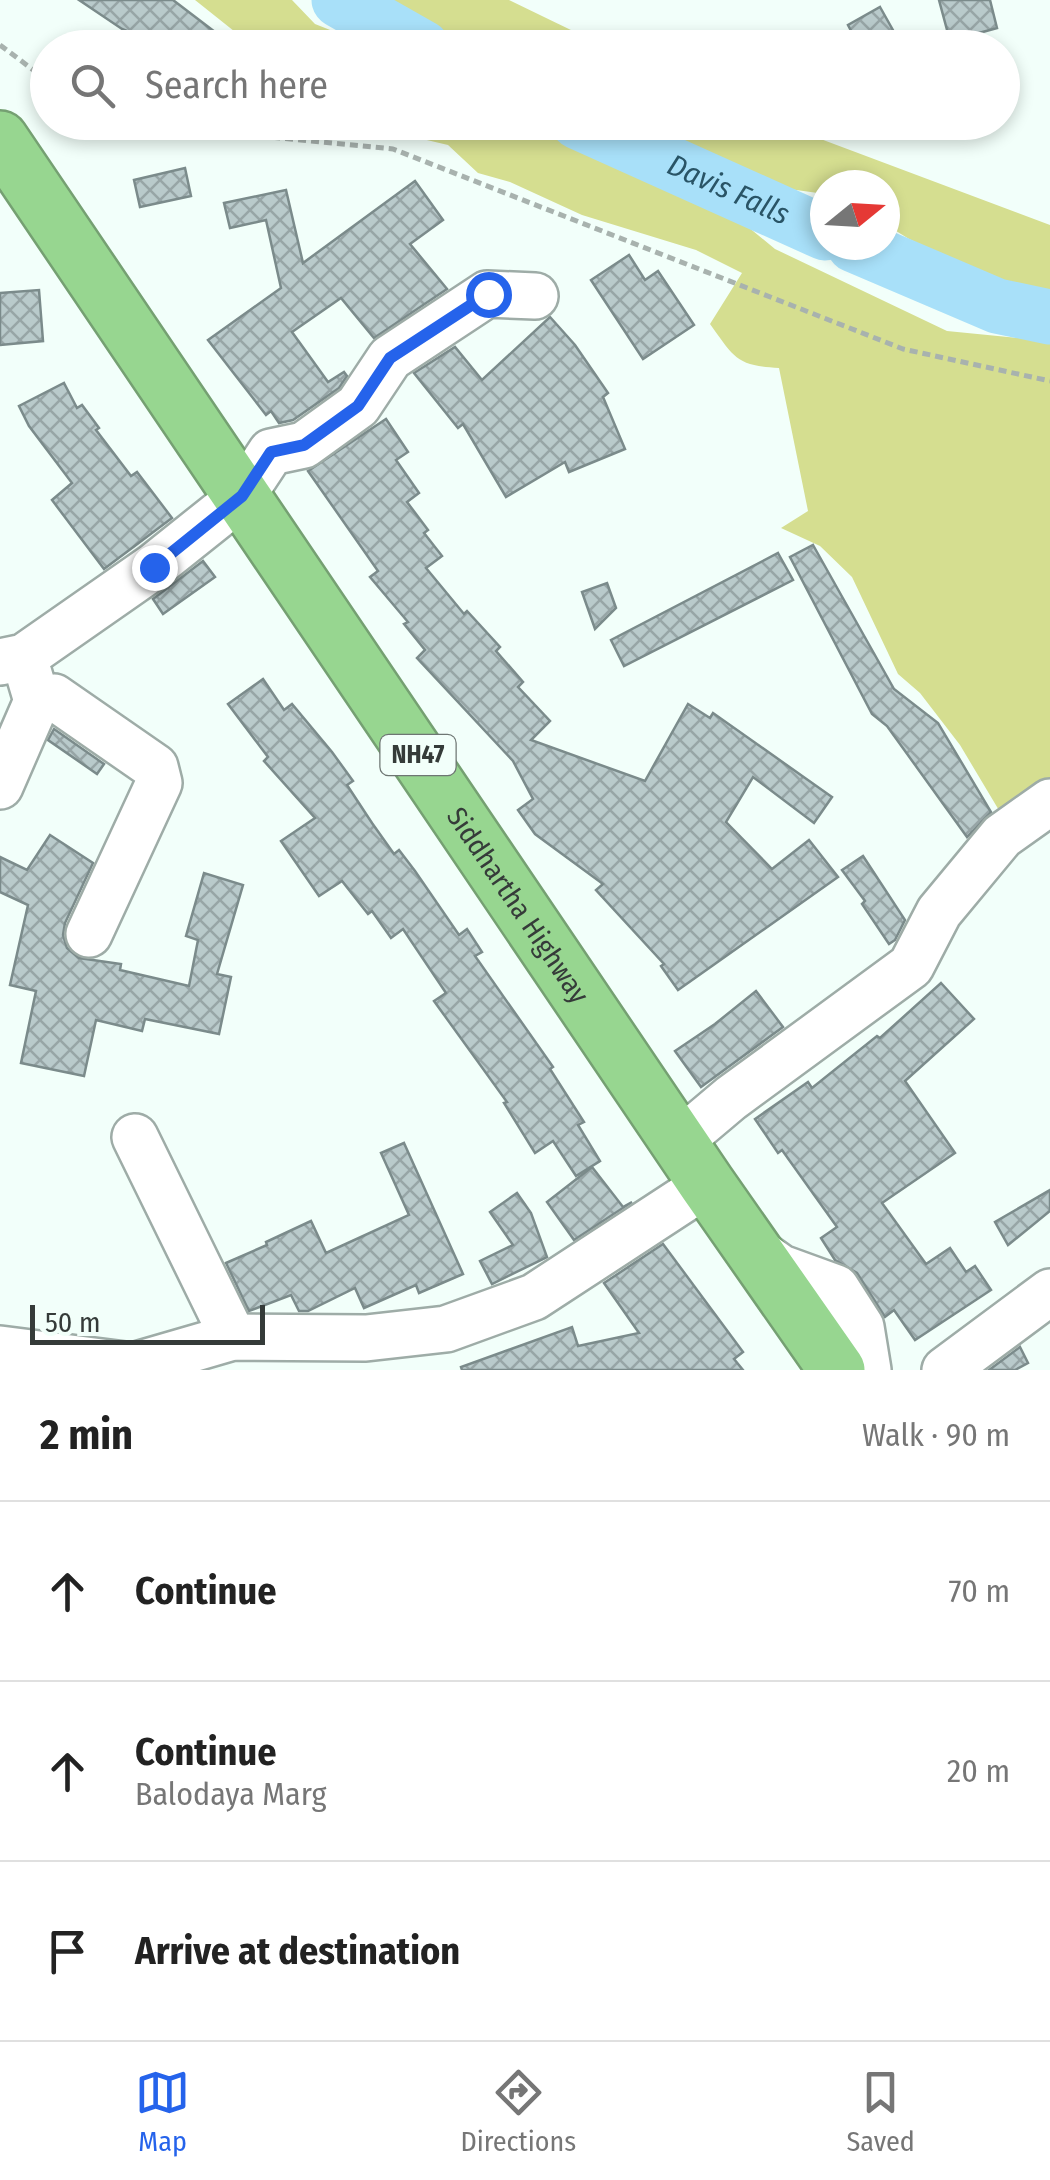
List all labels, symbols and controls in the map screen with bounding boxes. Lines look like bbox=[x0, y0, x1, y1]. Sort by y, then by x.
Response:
search box bbox=[30, 30, 1020, 140]
icon: search bbox=[65, 58, 120, 113]
text: Search here bbox=[145, 62, 328, 108]
water label: Davis Falls bbox=[662, 147, 795, 233]
north arrow bbox=[810, 170, 900, 260]
route start bbox=[466, 272, 512, 318]
route end bbox=[132, 545, 178, 591]
road number: NH47 bbox=[380, 735, 456, 775]
street label: Siddhartha Highway bbox=[440, 801, 597, 1010]
scale bar bbox=[30, 1300, 265, 1344]
text: 50 m bbox=[45, 1306, 101, 1339]
text: 2 min bbox=[40, 1410, 133, 1460]
text: Walk · 90 m bbox=[862, 1416, 1010, 1454]
icon: ahead bbox=[40, 1564, 95, 1619]
text: Continue bbox=[135, 1568, 276, 1614]
text: 70 m bbox=[949, 1572, 1010, 1610]
text: Continue bbox=[135, 1729, 276, 1775]
icon: ahead bbox=[40, 1744, 95, 1799]
text: 20 m bbox=[947, 1752, 1010, 1790]
text: Balodaya Marg bbox=[135, 1775, 327, 1813]
icon: arrive bbox=[40, 1924, 95, 1979]
text: Arrive at destination bbox=[135, 1928, 460, 1974]
tab: Map bbox=[135, 2065, 190, 2158]
tab: Directions bbox=[460, 2065, 576, 2158]
tab: Saved bbox=[846, 2065, 915, 2158]

